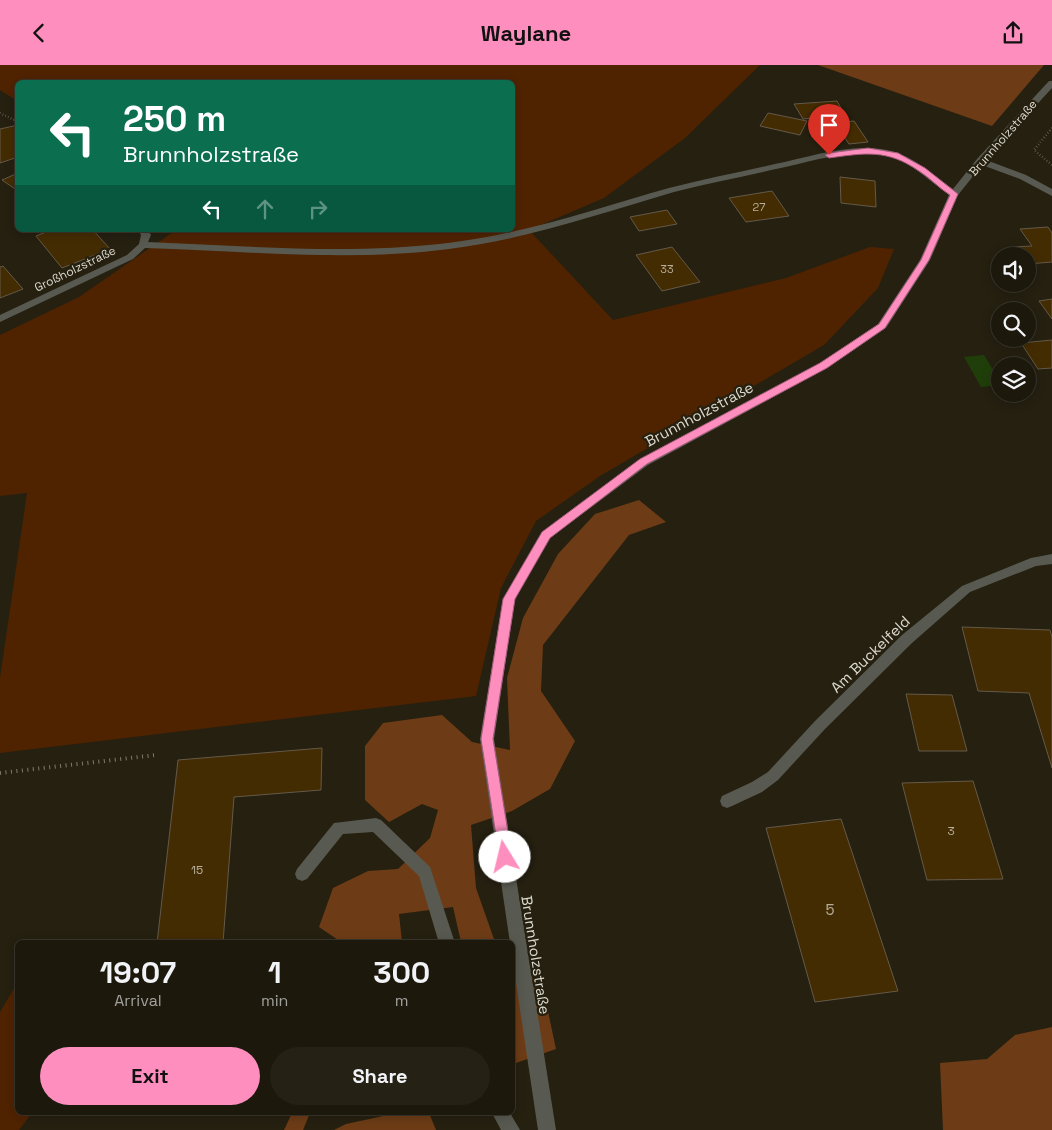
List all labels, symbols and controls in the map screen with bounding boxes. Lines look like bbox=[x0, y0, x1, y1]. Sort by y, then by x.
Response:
icon: back bbox=[25, 19, 53, 47]
text: Waylane bbox=[481, 19, 571, 47]
icon: share bbox=[999, 19, 1027, 47]
text: 250 m bbox=[123, 97, 226, 141]
street label: Brunnholzstraße bbox=[965, 97, 1041, 179]
icon: left bbox=[40, 100, 105, 165]
pin bbox=[808, 104, 850, 155]
icon: arrive bbox=[815, 111, 843, 139]
text: Brunnholzstraße bbox=[123, 140, 299, 168]
icon: left bbox=[198, 195, 226, 223]
icon: ahead bbox=[251, 195, 279, 223]
icon: right bbox=[304, 195, 332, 223]
house number: 27 bbox=[753, 200, 765, 214]
street label: Großholzstraße bbox=[32, 242, 118, 296]
map controls bbox=[991, 247, 1036, 402]
button: sound bbox=[991, 247, 1036, 292]
house number: 33 bbox=[660, 262, 674, 276]
button: search bbox=[991, 302, 1036, 347]
button: layers bbox=[991, 357, 1036, 402]
street label: Brunnholzstraße bbox=[642, 377, 757, 451]
street label: Am Buckelfeld bbox=[826, 611, 914, 697]
house number: 3 bbox=[947, 823, 955, 839]
position arrow bbox=[478, 830, 530, 882]
house number: 15 bbox=[191, 862, 203, 878]
street label: Brunnholzstraße bbox=[517, 894, 555, 1016]
house number: 5 bbox=[826, 900, 835, 919]
text: 19:07 bbox=[100, 953, 176, 992]
text: 1 bbox=[268, 953, 281, 992]
text: 300 bbox=[373, 953, 430, 992]
text: Arrival bbox=[114, 990, 162, 1011]
text: min bbox=[261, 990, 288, 1011]
text: m bbox=[395, 990, 409, 1011]
button: Exit bbox=[40, 1047, 260, 1105]
button: Share bbox=[270, 1047, 490, 1105]

